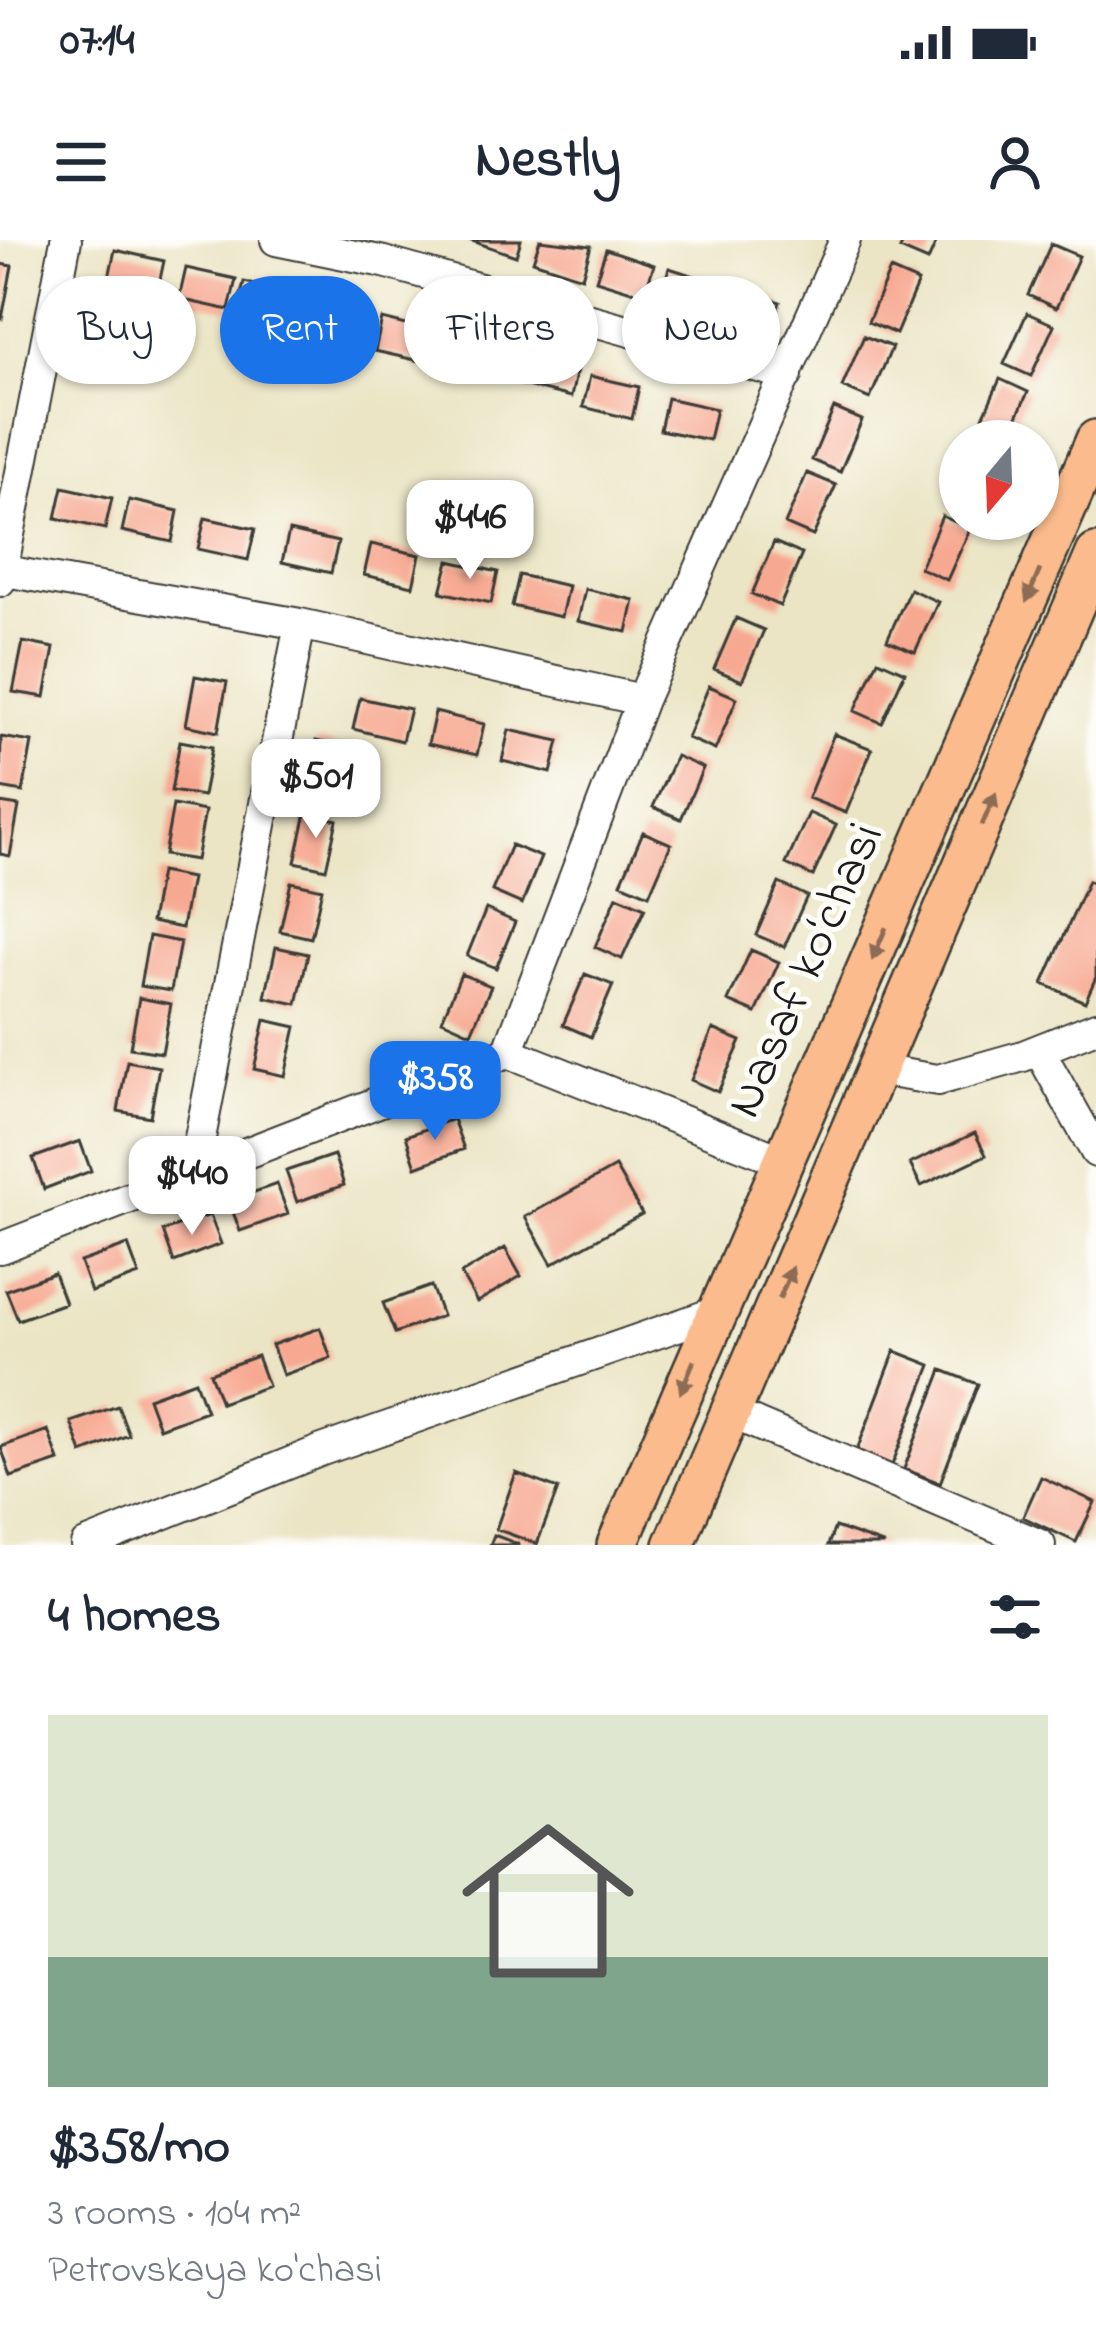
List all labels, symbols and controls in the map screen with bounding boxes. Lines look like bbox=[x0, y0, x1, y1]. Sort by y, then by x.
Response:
text: 07:14 bbox=[60, 9, 135, 75]
text: Nestly bbox=[475, 123, 621, 201]
icon: menu bbox=[48, 129, 114, 195]
icon: person bbox=[982, 129, 1048, 195]
chip: Buy bbox=[36, 276, 196, 384]
chip: Rent bbox=[220, 276, 380, 384]
chip: Filters bbox=[404, 276, 598, 384]
chip: New bbox=[622, 276, 780, 384]
north arrow bbox=[939, 420, 1059, 540]
map controls bbox=[939, 420, 1059, 540]
pin: $446 bbox=[399, 480, 541, 582]
text: $446 bbox=[434, 490, 506, 547]
one-way arrow bbox=[1023, 568, 1042, 604]
pin: $501 bbox=[245, 739, 387, 841]
text: $501 bbox=[278, 749, 354, 806]
one-way arrow bbox=[980, 790, 999, 826]
street label: Nasaf ko‘chasi bbox=[709, 812, 905, 1130]
one-way arrow bbox=[869, 926, 888, 962]
pin: $358 bbox=[364, 1041, 506, 1143]
text: $358 bbox=[397, 1051, 473, 1108]
pin: $440 bbox=[121, 1136, 263, 1238]
text: $440 bbox=[156, 1146, 228, 1203]
one-way arrow bbox=[777, 1265, 796, 1301]
one-way arrow bbox=[677, 1360, 696, 1396]
text: 4 homes bbox=[48, 1580, 221, 1655]
icon: filters bbox=[982, 1584, 1048, 1650]
icon: home bbox=[440, 1793, 656, 2009]
text: $358/mo bbox=[48, 2111, 230, 2186]
text: 3 rooms · 104 m² bbox=[48, 2186, 301, 2243]
text: Petrovskaya ko'chasi bbox=[48, 2243, 382, 2300]

